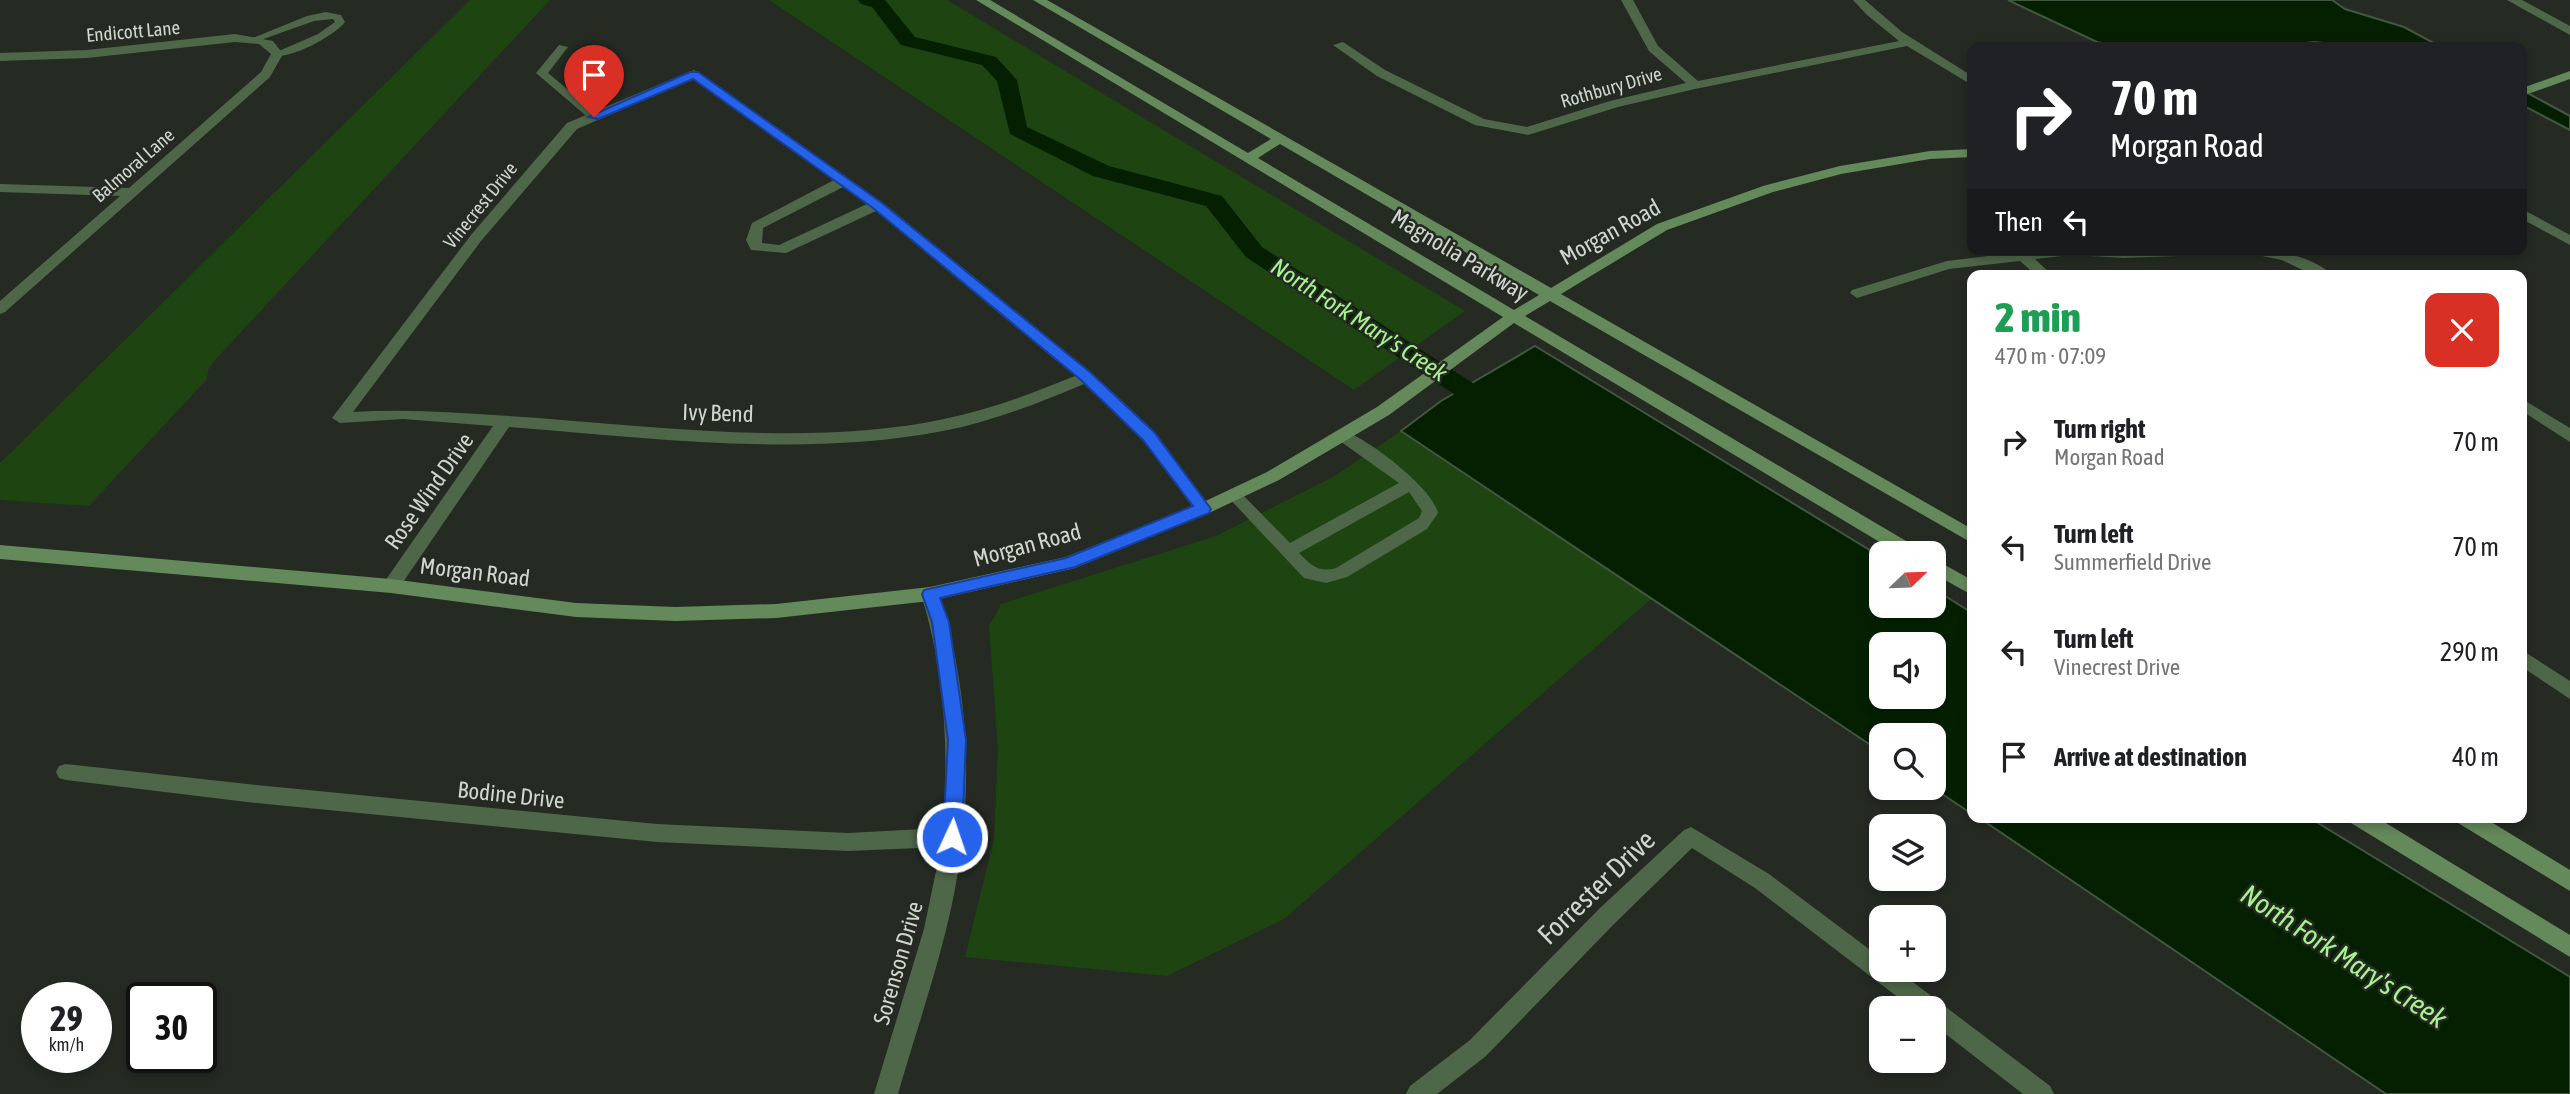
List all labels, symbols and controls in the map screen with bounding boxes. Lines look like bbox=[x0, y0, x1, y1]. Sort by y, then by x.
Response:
street label: Endicott Lane bbox=[85, 16, 181, 46]
pin bbox=[564, 45, 624, 117]
icon: arrive bbox=[575, 56, 613, 94]
street label: Rothbury Drive bbox=[1558, 62, 1664, 112]
text: 70 m bbox=[2110, 69, 2198, 125]
icon: right bbox=[1995, 70, 2086, 161]
street label: Balmoral Lane bbox=[88, 123, 178, 207]
text: Morgan Road bbox=[2110, 127, 2264, 164]
street label: Vinecrest Drive bbox=[439, 158, 521, 252]
street label: Morgan Road bbox=[1555, 194, 1665, 270]
icon: left bbox=[2057, 203, 2095, 241]
street label: Magnolia Parkway bbox=[1387, 204, 1533, 306]
text: Then bbox=[1995, 207, 2043, 237]
water label: North Fork Mary's Creek bbox=[1266, 253, 1453, 387]
text: 2 min bbox=[1995, 293, 2081, 341]
button: close bbox=[2425, 293, 2499, 367]
text: 470 m · 07:09 bbox=[1995, 343, 2106, 369]
street label: Ivy Bend bbox=[682, 399, 754, 427]
text: Turn right bbox=[2054, 414, 2145, 444]
icon: right bbox=[1995, 423, 2033, 461]
text: 70 m bbox=[2452, 427, 2499, 457]
street label: Rose Wind Drive bbox=[379, 428, 479, 554]
text: Morgan Road bbox=[2054, 444, 2165, 470]
street label: Morgan Road bbox=[970, 518, 1084, 572]
text: Turn left bbox=[2054, 519, 2134, 549]
icon: left bbox=[1995, 528, 2033, 566]
text: 70 m bbox=[2452, 532, 2499, 562]
north arrow bbox=[1869, 541, 1946, 618]
map controls bbox=[1869, 541, 1946, 1073]
text: Summerfield Drive bbox=[2054, 549, 2212, 575]
street label: Morgan Road bbox=[418, 552, 532, 592]
text: Turn left bbox=[2054, 624, 2134, 654]
button: sound bbox=[1869, 632, 1946, 709]
icon: left bbox=[1995, 633, 2033, 671]
text: 290 m bbox=[2440, 637, 2499, 667]
text: Vinecrest Drive bbox=[2054, 654, 2180, 680]
button: search bbox=[1869, 723, 1946, 800]
icon: arrive bbox=[1995, 738, 2033, 776]
text: Arrive at destination bbox=[2054, 742, 2247, 772]
text: 40 m bbox=[2452, 742, 2499, 772]
street label: Bodine Drive bbox=[456, 776, 566, 814]
position arrow bbox=[915, 800, 989, 874]
button: layers bbox=[1869, 814, 1946, 891]
street label: Forrester Drive bbox=[1531, 823, 1661, 951]
water label: North Fork Mary's Creek bbox=[2235, 878, 2453, 1035]
street label: Sorenson Drive bbox=[868, 899, 928, 1027]
button: + bbox=[1869, 905, 1946, 982]
speed limit sign: 30 bbox=[126, 982, 217, 1073]
button: − bbox=[1869, 996, 1946, 1073]
text: 29 bbox=[50, 998, 83, 1038]
text: km/h bbox=[49, 1034, 84, 1055]

